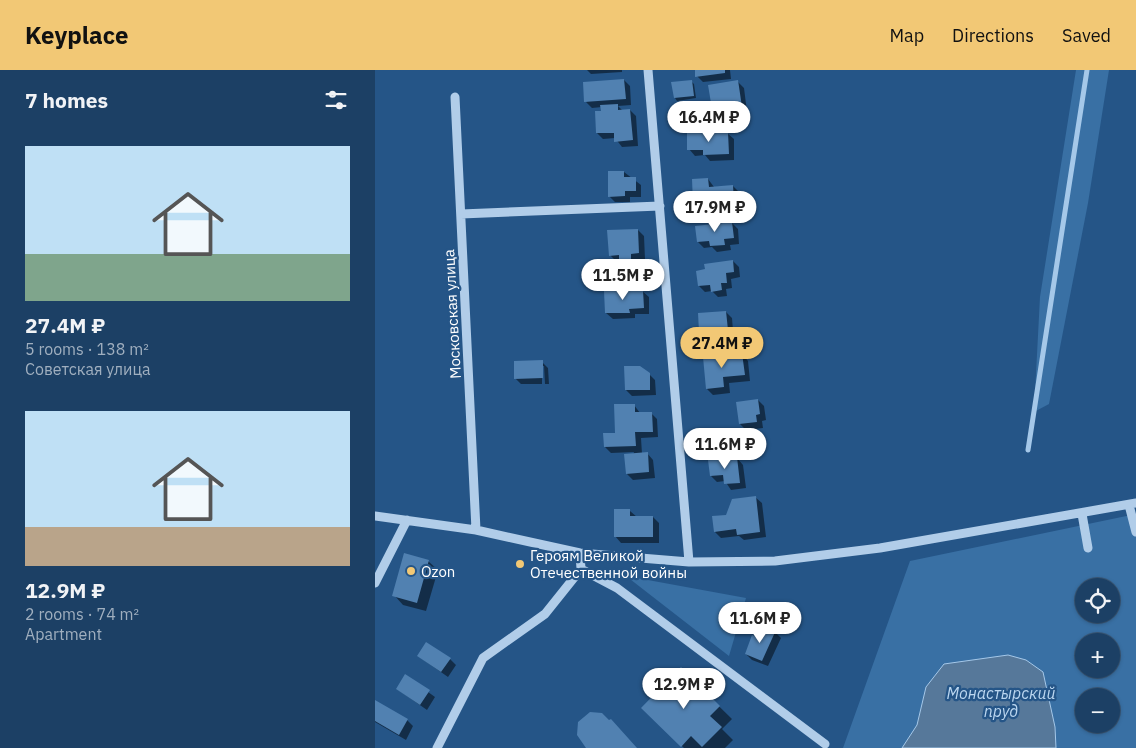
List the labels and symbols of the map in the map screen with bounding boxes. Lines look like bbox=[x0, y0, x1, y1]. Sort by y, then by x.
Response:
pin: 16.4M ₽ bbox=[663, 100, 755, 143]
pin: 17.9M ₽ bbox=[669, 190, 761, 233]
street label: Московская улица bbox=[439, 249, 465, 379]
pin: 11.5M ₽ bbox=[577, 258, 669, 301]
pin: 27.4M ₽ bbox=[676, 326, 768, 369]
pin: 11.6M ₽ bbox=[679, 428, 771, 470]
place label: Героям Великой Отечественной войны bbox=[530, 546, 687, 582]
marker: Героям Великой Отечественной войны bbox=[514, 558, 526, 570]
place label: Ozon bbox=[421, 562, 455, 581]
marker: Ozon bbox=[405, 565, 417, 577]
pin: 11.6M ₽ bbox=[714, 602, 806, 644]
pin: 12.9M ₽ bbox=[638, 668, 730, 710]
water label: Монастырский пруд bbox=[946, 683, 1056, 721]

